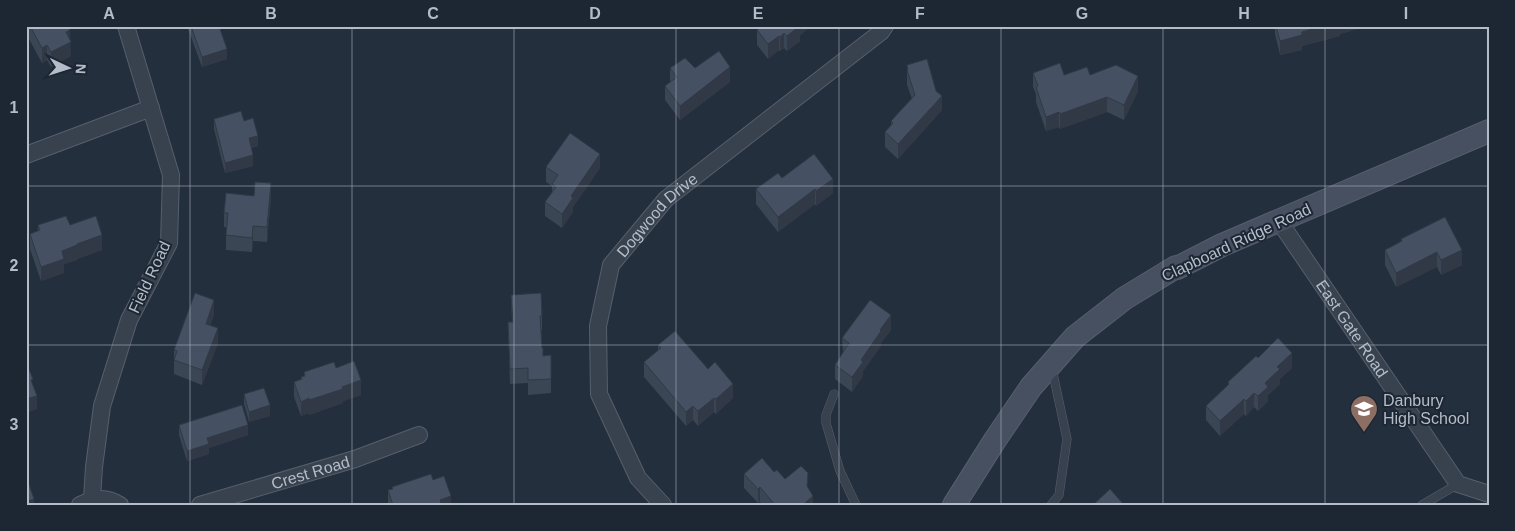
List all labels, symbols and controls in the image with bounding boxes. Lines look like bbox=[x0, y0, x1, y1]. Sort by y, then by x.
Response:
text: A bbox=[103, 5, 115, 22]
text: B bbox=[265, 5, 277, 22]
text: C bbox=[427, 5, 439, 22]
text: D bbox=[589, 5, 601, 22]
text: E bbox=[753, 5, 764, 22]
text: F bbox=[915, 5, 925, 22]
text: G bbox=[1076, 5, 1088, 22]
text: H bbox=[1238, 5, 1250, 22]
text: I bbox=[1404, 5, 1408, 22]
north arrow bbox=[42, 42, 92, 92]
text: N bbox=[73, 63, 89, 75]
text: 1 bbox=[10, 99, 19, 116]
street label: Dogwood Drive bbox=[613, 170, 701, 260]
street label: Clapboard Ridge Road bbox=[1159, 200, 1314, 285]
street label: Field Road bbox=[125, 239, 174, 316]
text: 2 bbox=[10, 257, 19, 274]
street label: East Gate Road bbox=[1313, 277, 1391, 381]
place label: Danbury High School bbox=[1383, 392, 1469, 427]
school or university icon: Danbury High School bbox=[1349, 394, 1379, 433]
text: 3 bbox=[10, 416, 19, 433]
street label: Crest Road bbox=[269, 453, 352, 492]

